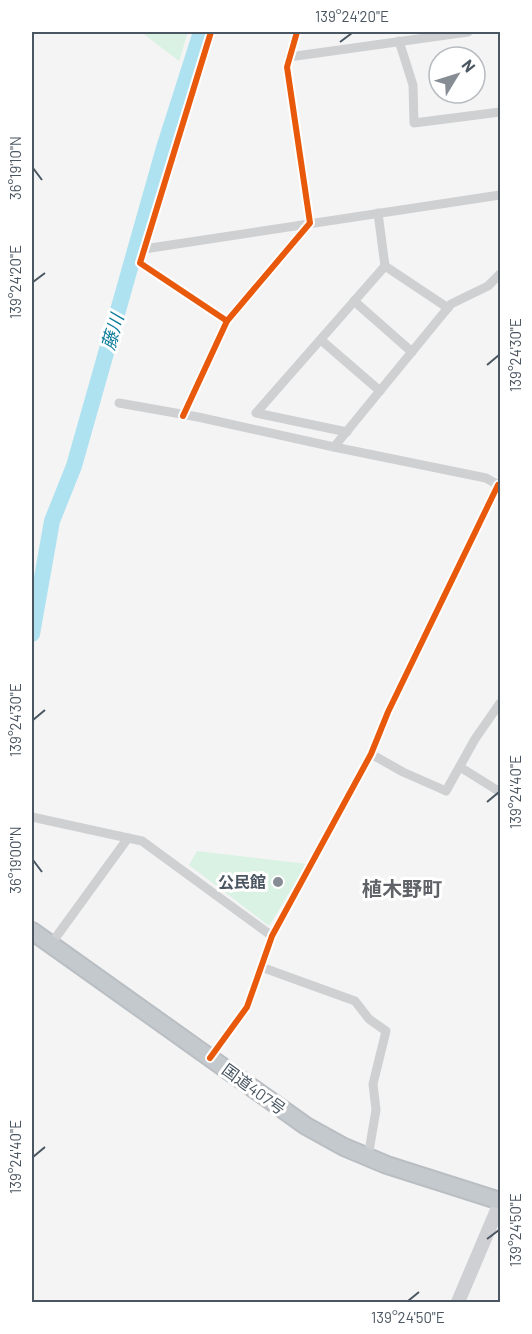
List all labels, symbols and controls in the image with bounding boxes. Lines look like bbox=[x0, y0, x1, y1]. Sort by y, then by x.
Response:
text: 139°24'20"E bbox=[315, 7, 389, 25]
north arrow bbox=[427, 45, 487, 105]
text: N bbox=[458, 55, 480, 75]
text: 36°19'10"N bbox=[6, 136, 24, 200]
text: 139°24'20"E bbox=[6, 245, 24, 319]
water label: 藤川 bbox=[97, 309, 128, 352]
text: 139°24'30"E bbox=[506, 318, 524, 392]
text: 139°24'30"E bbox=[6, 683, 24, 757]
text: 139°24'40"E bbox=[506, 755, 524, 829]
text: 36°19'00"N bbox=[6, 826, 24, 894]
place label: 公民館 bbox=[218, 872, 266, 891]
marker: 公民館 bbox=[271, 875, 285, 889]
district label: 植木野町 bbox=[362, 876, 442, 900]
street label: 国道407号 bbox=[219, 1059, 290, 1118]
text: 139°24'40"E bbox=[6, 1120, 24, 1194]
text: 139°24'50"E bbox=[506, 1193, 524, 1267]
text: 139°24'50"E bbox=[371, 1308, 445, 1326]

